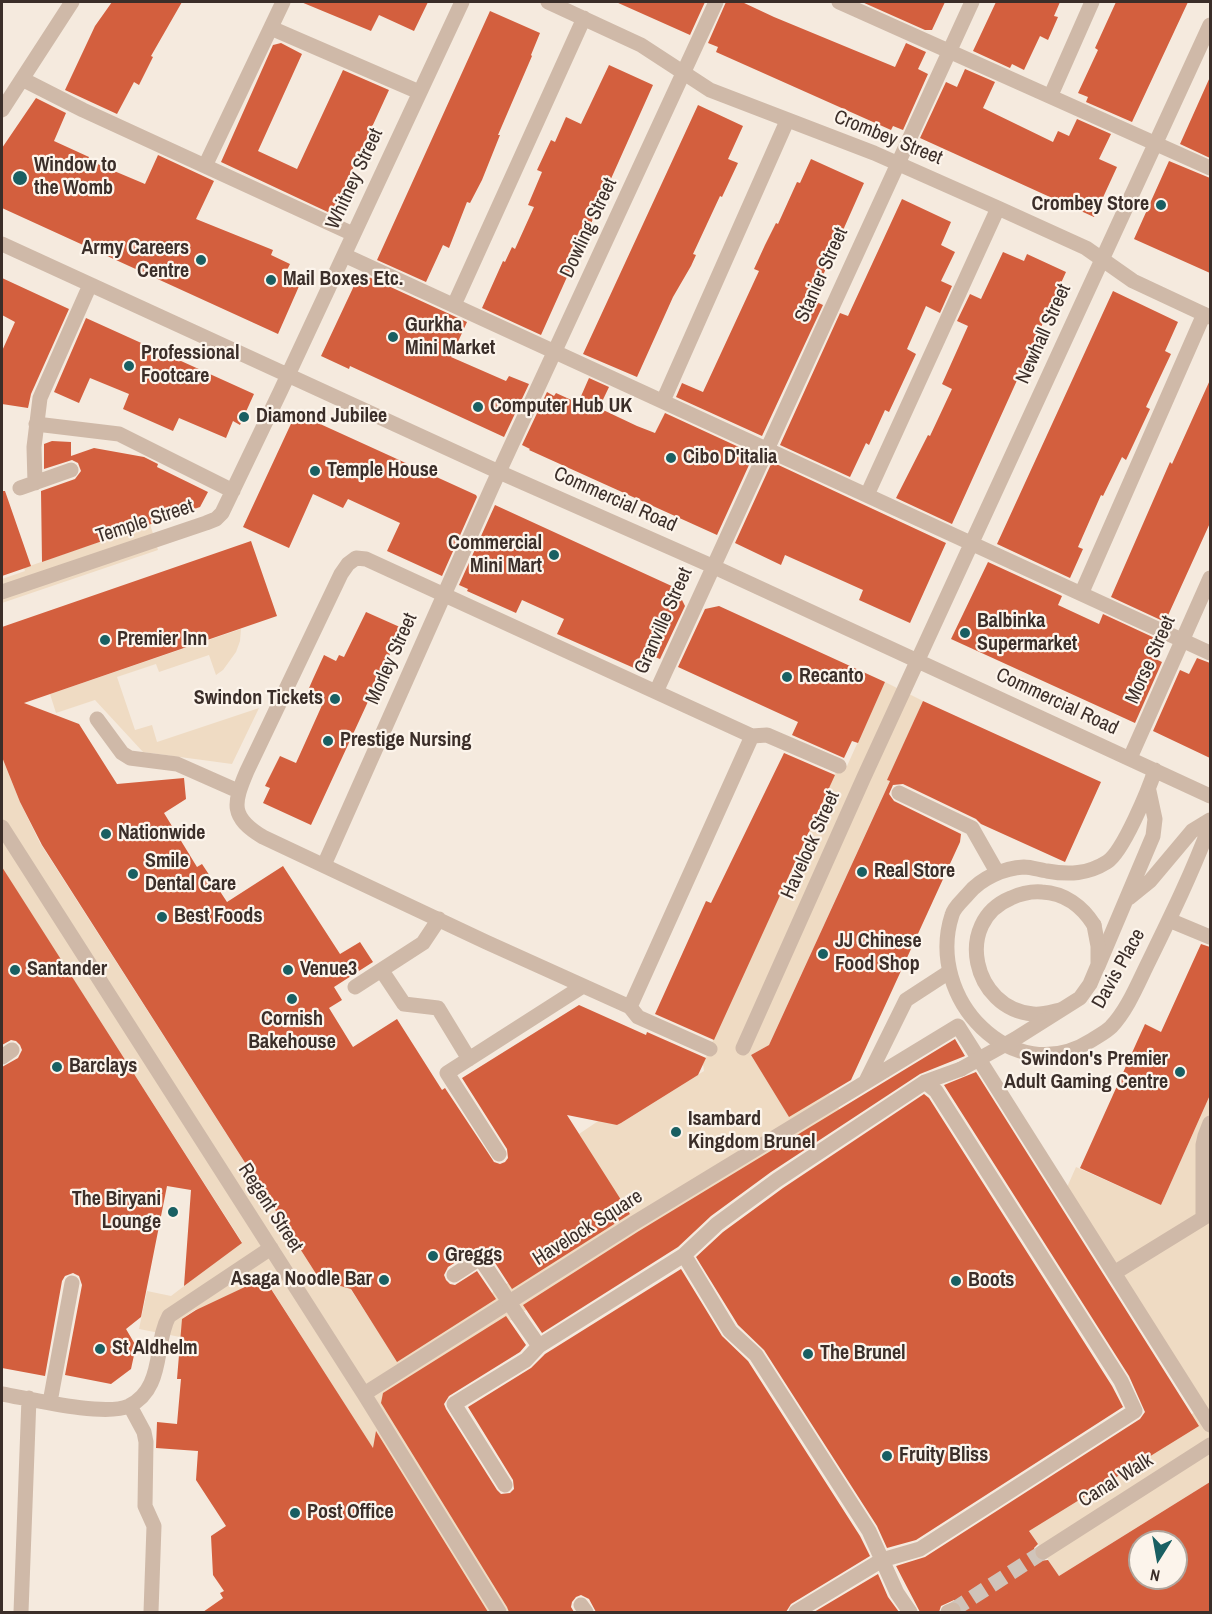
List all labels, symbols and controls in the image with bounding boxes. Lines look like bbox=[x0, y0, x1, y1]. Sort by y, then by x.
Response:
street label: Crombey Street bbox=[830, 105, 946, 171]
street label: Whitney Street bbox=[321, 125, 389, 233]
place label: Window to the Womb bbox=[34, 154, 117, 201]
marker: Window to the Womb bbox=[11, 169, 29, 187]
street label: Dowling Street bbox=[555, 174, 623, 282]
place label: Crombey Store bbox=[1031, 193, 1149, 217]
marker: Crombey Store bbox=[1154, 198, 1168, 212]
street label: Stanier Street bbox=[790, 224, 854, 326]
place label: Army Careers Centre bbox=[81, 237, 189, 284]
marker: Army Careers Centre bbox=[194, 253, 208, 267]
place label: Mail Boxes Etc. bbox=[283, 268, 403, 292]
marker: Mail Boxes Etc. bbox=[264, 273, 278, 287]
street label: Newhall Street bbox=[1011, 280, 1077, 388]
place label: Gurkha Mini Market bbox=[405, 314, 495, 361]
marker: Gurkha Mini Market bbox=[386, 330, 400, 344]
place label: Professional Footcare bbox=[141, 342, 239, 389]
marker: Professional Footcare bbox=[122, 359, 136, 373]
place label: Computer Hub UK bbox=[490, 395, 632, 419]
marker: Computer Hub UK bbox=[471, 400, 485, 414]
place label: Diamond Jubilee bbox=[256, 405, 387, 429]
marker: Diamond Jubilee bbox=[237, 410, 251, 424]
place label: Cibo D'italia bbox=[683, 446, 777, 470]
marker: Cibo D'italia bbox=[664, 451, 678, 465]
place label: Temple House bbox=[327, 459, 438, 483]
street label: Commercial Road bbox=[550, 462, 680, 538]
marker: Temple House bbox=[308, 464, 322, 478]
street label: Temple Street bbox=[93, 495, 197, 549]
place label: Commercial Mini Mart bbox=[448, 532, 542, 579]
marker: Commercial Mini Mart bbox=[547, 548, 561, 562]
street label: Granville Street bbox=[630, 564, 698, 678]
street label: Morley Street bbox=[361, 610, 423, 708]
place label: Balbinka Supermarket bbox=[977, 610, 1077, 657]
street label: Morse Street bbox=[1121, 612, 1181, 708]
marker: Balbinka Supermarket bbox=[958, 626, 972, 640]
place label: Premier Inn bbox=[117, 628, 207, 652]
marker: Premier Inn bbox=[98, 633, 112, 647]
street label: Commercial Road bbox=[992, 663, 1122, 741]
place label: Recanto bbox=[799, 665, 864, 689]
marker: Recanto bbox=[780, 670, 794, 684]
place label: Swindon Tickets bbox=[194, 687, 323, 711]
marker: Swindon Tickets bbox=[328, 692, 342, 706]
place label: Prestige Nursing bbox=[340, 729, 471, 753]
marker: Prestige Nursing bbox=[321, 734, 335, 748]
street label: Havelock Street bbox=[776, 787, 846, 903]
place label: Nationwide bbox=[118, 822, 205, 846]
marker: Nationwide bbox=[99, 827, 113, 841]
place label: Smile Dental Care bbox=[145, 850, 236, 897]
place label: Real Store bbox=[874, 860, 955, 884]
marker: Real Store bbox=[855, 865, 869, 879]
marker: Smile Dental Care bbox=[126, 867, 140, 881]
place label: Best Foods bbox=[174, 905, 262, 929]
marker: Best Foods bbox=[155, 910, 169, 924]
street label: Davis Place bbox=[1087, 925, 1151, 1013]
place label: JJ Chinese Food Shop bbox=[835, 930, 922, 977]
marker: JJ Chinese Food Shop bbox=[816, 947, 830, 961]
place label: Santander bbox=[27, 958, 107, 982]
place label: Venue3 bbox=[300, 958, 357, 982]
marker: Santander bbox=[8, 963, 22, 977]
marker: Venue3 bbox=[281, 963, 295, 977]
marker: Cornish Bakehouse bbox=[285, 992, 299, 1006]
place label: Cornish Bakehouse bbox=[248, 1008, 336, 1055]
place label: Swindon's Premier Adult Gaming Centre bbox=[1004, 1048, 1168, 1095]
place label: Barclays bbox=[69, 1055, 137, 1079]
marker: Barclays bbox=[50, 1060, 64, 1074]
marker: Swindon's Premier Adult Gaming Centre bbox=[1173, 1065, 1187, 1079]
place label: Isambard Kingdom Brunel bbox=[688, 1108, 816, 1155]
marker: Isambard Kingdom Brunel bbox=[669, 1125, 683, 1139]
street label: Regent Street bbox=[232, 1159, 308, 1257]
street label: Havelock Square bbox=[529, 1185, 647, 1271]
place label: The Biryani Lounge bbox=[72, 1188, 161, 1235]
marker: The Biryani Lounge bbox=[166, 1205, 180, 1219]
place label: Greggs bbox=[445, 1244, 502, 1268]
marker: Greggs bbox=[426, 1249, 440, 1263]
place label: Asaga Noodle Bar bbox=[231, 1268, 372, 1292]
place label: Boots bbox=[968, 1269, 1014, 1293]
marker: Asaga Noodle Bar bbox=[377, 1273, 391, 1287]
marker: Boots bbox=[949, 1274, 963, 1288]
place label: St Aldhelm bbox=[112, 1337, 198, 1361]
marker: St Aldhelm bbox=[93, 1342, 107, 1356]
place label: The Brunel bbox=[820, 1342, 906, 1366]
marker: The Brunel bbox=[801, 1347, 815, 1361]
place label: Fruity Bliss bbox=[899, 1444, 988, 1468]
marker: Fruity Bliss bbox=[880, 1449, 894, 1463]
street label: Canal Walk bbox=[1074, 1449, 1158, 1513]
place label: Post Office bbox=[307, 1501, 394, 1525]
marker: Post Office bbox=[288, 1506, 302, 1520]
north arrow bbox=[1128, 1530, 1188, 1590]
text: N bbox=[1148, 1564, 1162, 1587]

